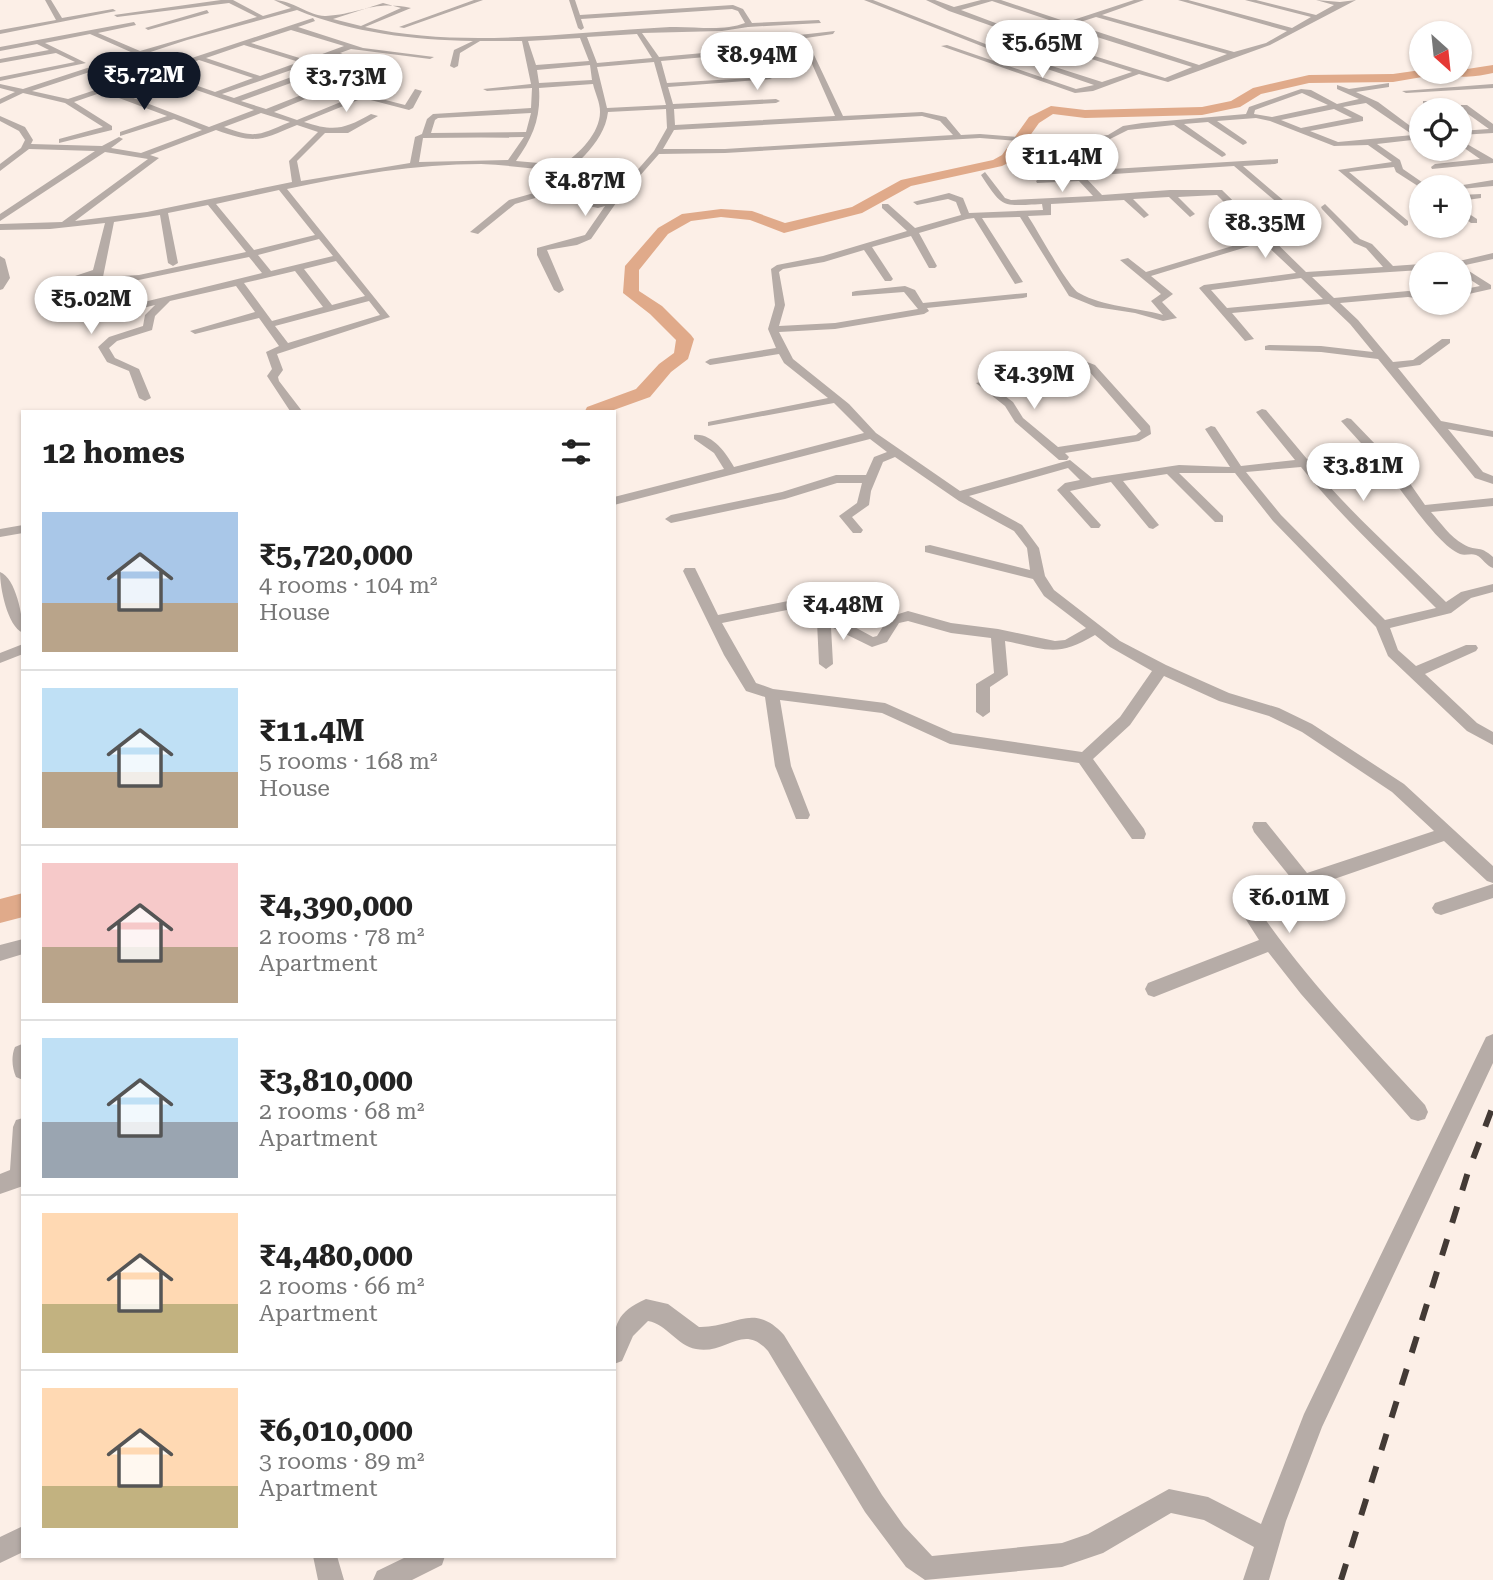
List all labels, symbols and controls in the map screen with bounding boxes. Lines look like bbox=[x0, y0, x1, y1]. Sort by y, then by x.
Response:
pin: ₹5.65M bbox=[985, 20, 1099, 80]
north arrow bbox=[1409, 21, 1472, 84]
map controls bbox=[1409, 21, 1472, 315]
text: ₹5.65M bbox=[1002, 29, 1082, 56]
pin: ₹8.94M bbox=[700, 32, 814, 92]
text: ₹8.94M bbox=[717, 41, 797, 68]
pin: ₹5.72M bbox=[87, 52, 201, 112]
pin: ₹3.73M bbox=[289, 54, 403, 114]
text: ₹5.72M bbox=[104, 61, 184, 88]
text: ₹3.73M bbox=[306, 63, 386, 90]
button: locate bbox=[1409, 98, 1472, 161]
pin: ₹11.4M bbox=[1005, 134, 1119, 194]
text: ₹11.4M bbox=[1022, 143, 1102, 170]
pin: ₹4.87M bbox=[528, 158, 642, 218]
text: ₹4.87M bbox=[545, 167, 625, 194]
button: + bbox=[1409, 175, 1472, 238]
pin: ₹8.35M bbox=[1208, 201, 1322, 260]
text: ₹8.35M bbox=[1225, 209, 1305, 236]
button: − bbox=[1409, 252, 1472, 315]
pin: ₹5.02M bbox=[34, 276, 148, 336]
text: ₹5.02M bbox=[51, 285, 131, 312]
pin: ₹4.39M bbox=[977, 352, 1091, 411]
text: ₹4.39M bbox=[994, 360, 1074, 387]
icon: filters bbox=[557, 433, 595, 471]
text: 12 homes bbox=[42, 435, 185, 470]
pin: ₹3.81M bbox=[1306, 444, 1420, 503]
text: ₹3.81M bbox=[1323, 452, 1403, 479]
text: ₹5,720,000 bbox=[259, 537, 413, 572]
icon: home bbox=[98, 540, 182, 624]
text: 4 rooms · 104 m² bbox=[259, 572, 437, 599]
pin: ₹4.48M bbox=[786, 582, 900, 642]
text: ₹4.48M bbox=[803, 591, 883, 618]
text: House bbox=[259, 599, 330, 626]
text: ₹11.4M bbox=[259, 713, 365, 748]
icon: home bbox=[98, 716, 182, 800]
text: 5 rooms · 168 m² bbox=[259, 748, 437, 775]
text: House bbox=[259, 775, 330, 802]
pin: ₹6.01M bbox=[1232, 876, 1346, 935]
text: ₹6.01M bbox=[1249, 884, 1329, 911]
text: ₹4,390,000 bbox=[259, 888, 413, 923]
icon: home bbox=[98, 891, 182, 975]
text: 2 rooms · 78 m² bbox=[259, 923, 425, 950]
text: Apartment bbox=[259, 950, 378, 977]
text: ₹3,810,000 bbox=[259, 1063, 413, 1098]
icon: home bbox=[98, 1066, 182, 1150]
text: 2 rooms · 68 m² bbox=[259, 1098, 425, 1125]
text: Apartment bbox=[259, 1125, 378, 1152]
text: ₹4,480,000 bbox=[259, 1238, 413, 1273]
icon: home bbox=[98, 1241, 182, 1325]
text: 2 rooms · 66 m² bbox=[259, 1273, 425, 1300]
text: Apartment bbox=[259, 1300, 378, 1327]
text: ₹6,010,000 bbox=[259, 1413, 413, 1448]
icon: home bbox=[98, 1416, 182, 1500]
text: 3 rooms · 89 m² bbox=[259, 1448, 425, 1475]
text: Apartment bbox=[259, 1475, 378, 1502]

